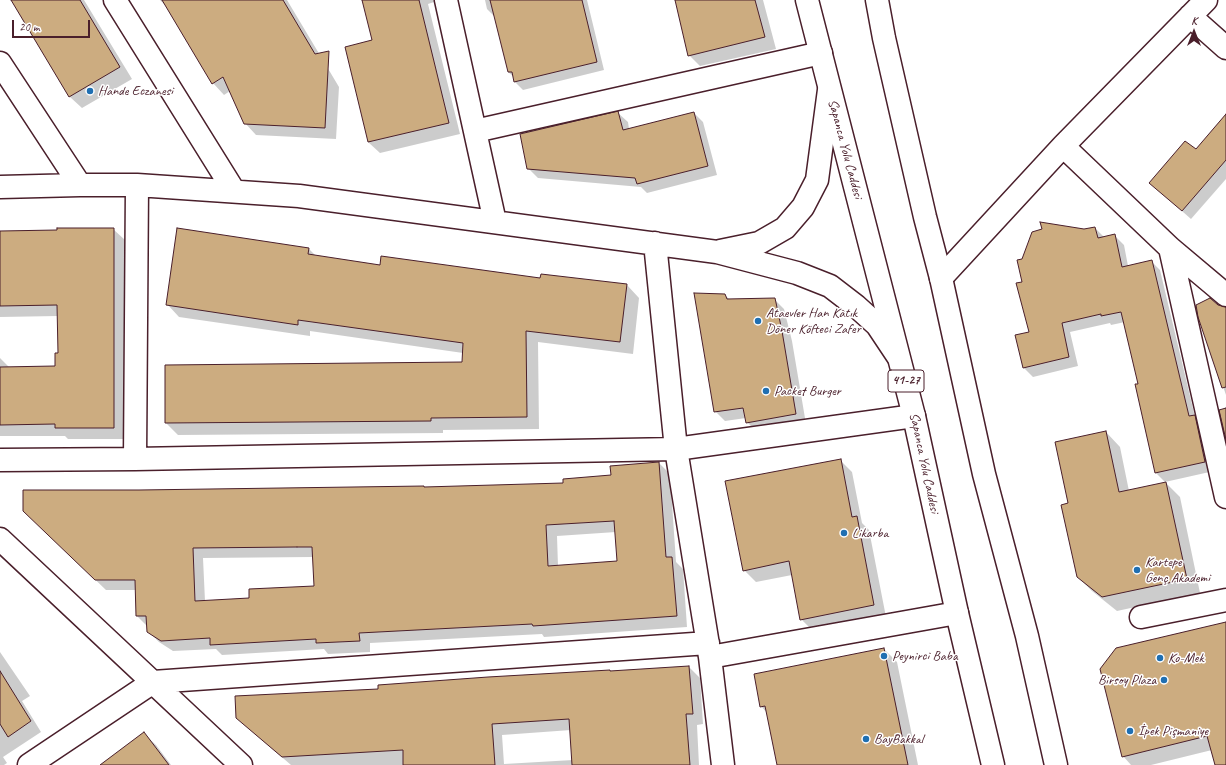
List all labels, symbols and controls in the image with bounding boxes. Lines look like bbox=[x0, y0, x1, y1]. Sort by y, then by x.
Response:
scale bar bbox=[14, 12, 92, 38]
north arrow bbox=[1174, 12, 1214, 52]
text: K bbox=[1191, 13, 1197, 27]
text: 20 m bbox=[19, 19, 39, 35]
place label: Hande Eczanesi bbox=[98, 83, 173, 99]
marker: Hande Eczanesi bbox=[85, 86, 95, 96]
street label: Sapanca Yolu Caddesi bbox=[824, 98, 866, 200]
place label: Ataevler Han Katık Döner Köfteci Zafer bbox=[766, 305, 861, 338]
marker: Ataevler Han Katık Döner Köfteci Zafer bbox=[753, 316, 763, 326]
road number: 41-27 bbox=[888, 370, 924, 392]
place label: Packet Burger bbox=[774, 383, 841, 399]
marker: Packet Burger bbox=[761, 386, 771, 396]
street label: Sapanca Yolu Caddesi bbox=[905, 411, 943, 515]
place label: Likarba bbox=[852, 525, 888, 541]
marker: Likarba bbox=[839, 528, 849, 538]
place label: Kartepe Genç Akademi bbox=[1145, 554, 1210, 586]
marker: Kartepe Genç Akademi bbox=[1132, 565, 1142, 575]
place label: Peynirci Baba bbox=[892, 648, 958, 664]
place label: Ko-Mek bbox=[1168, 650, 1204, 666]
marker: Peynirci Baba bbox=[879, 651, 889, 661]
marker: Ko-Mek bbox=[1155, 653, 1165, 663]
place label: Birsoy Plaza bbox=[1098, 672, 1156, 688]
marker: Birsoy Plaza bbox=[1159, 675, 1169, 685]
place label: İpek Pişmaniye bbox=[1138, 723, 1208, 739]
marker: İpek Pişmaniye bbox=[1125, 726, 1135, 736]
place label: BayBakkal bbox=[874, 731, 923, 747]
marker: BayBakkal bbox=[861, 734, 871, 744]

